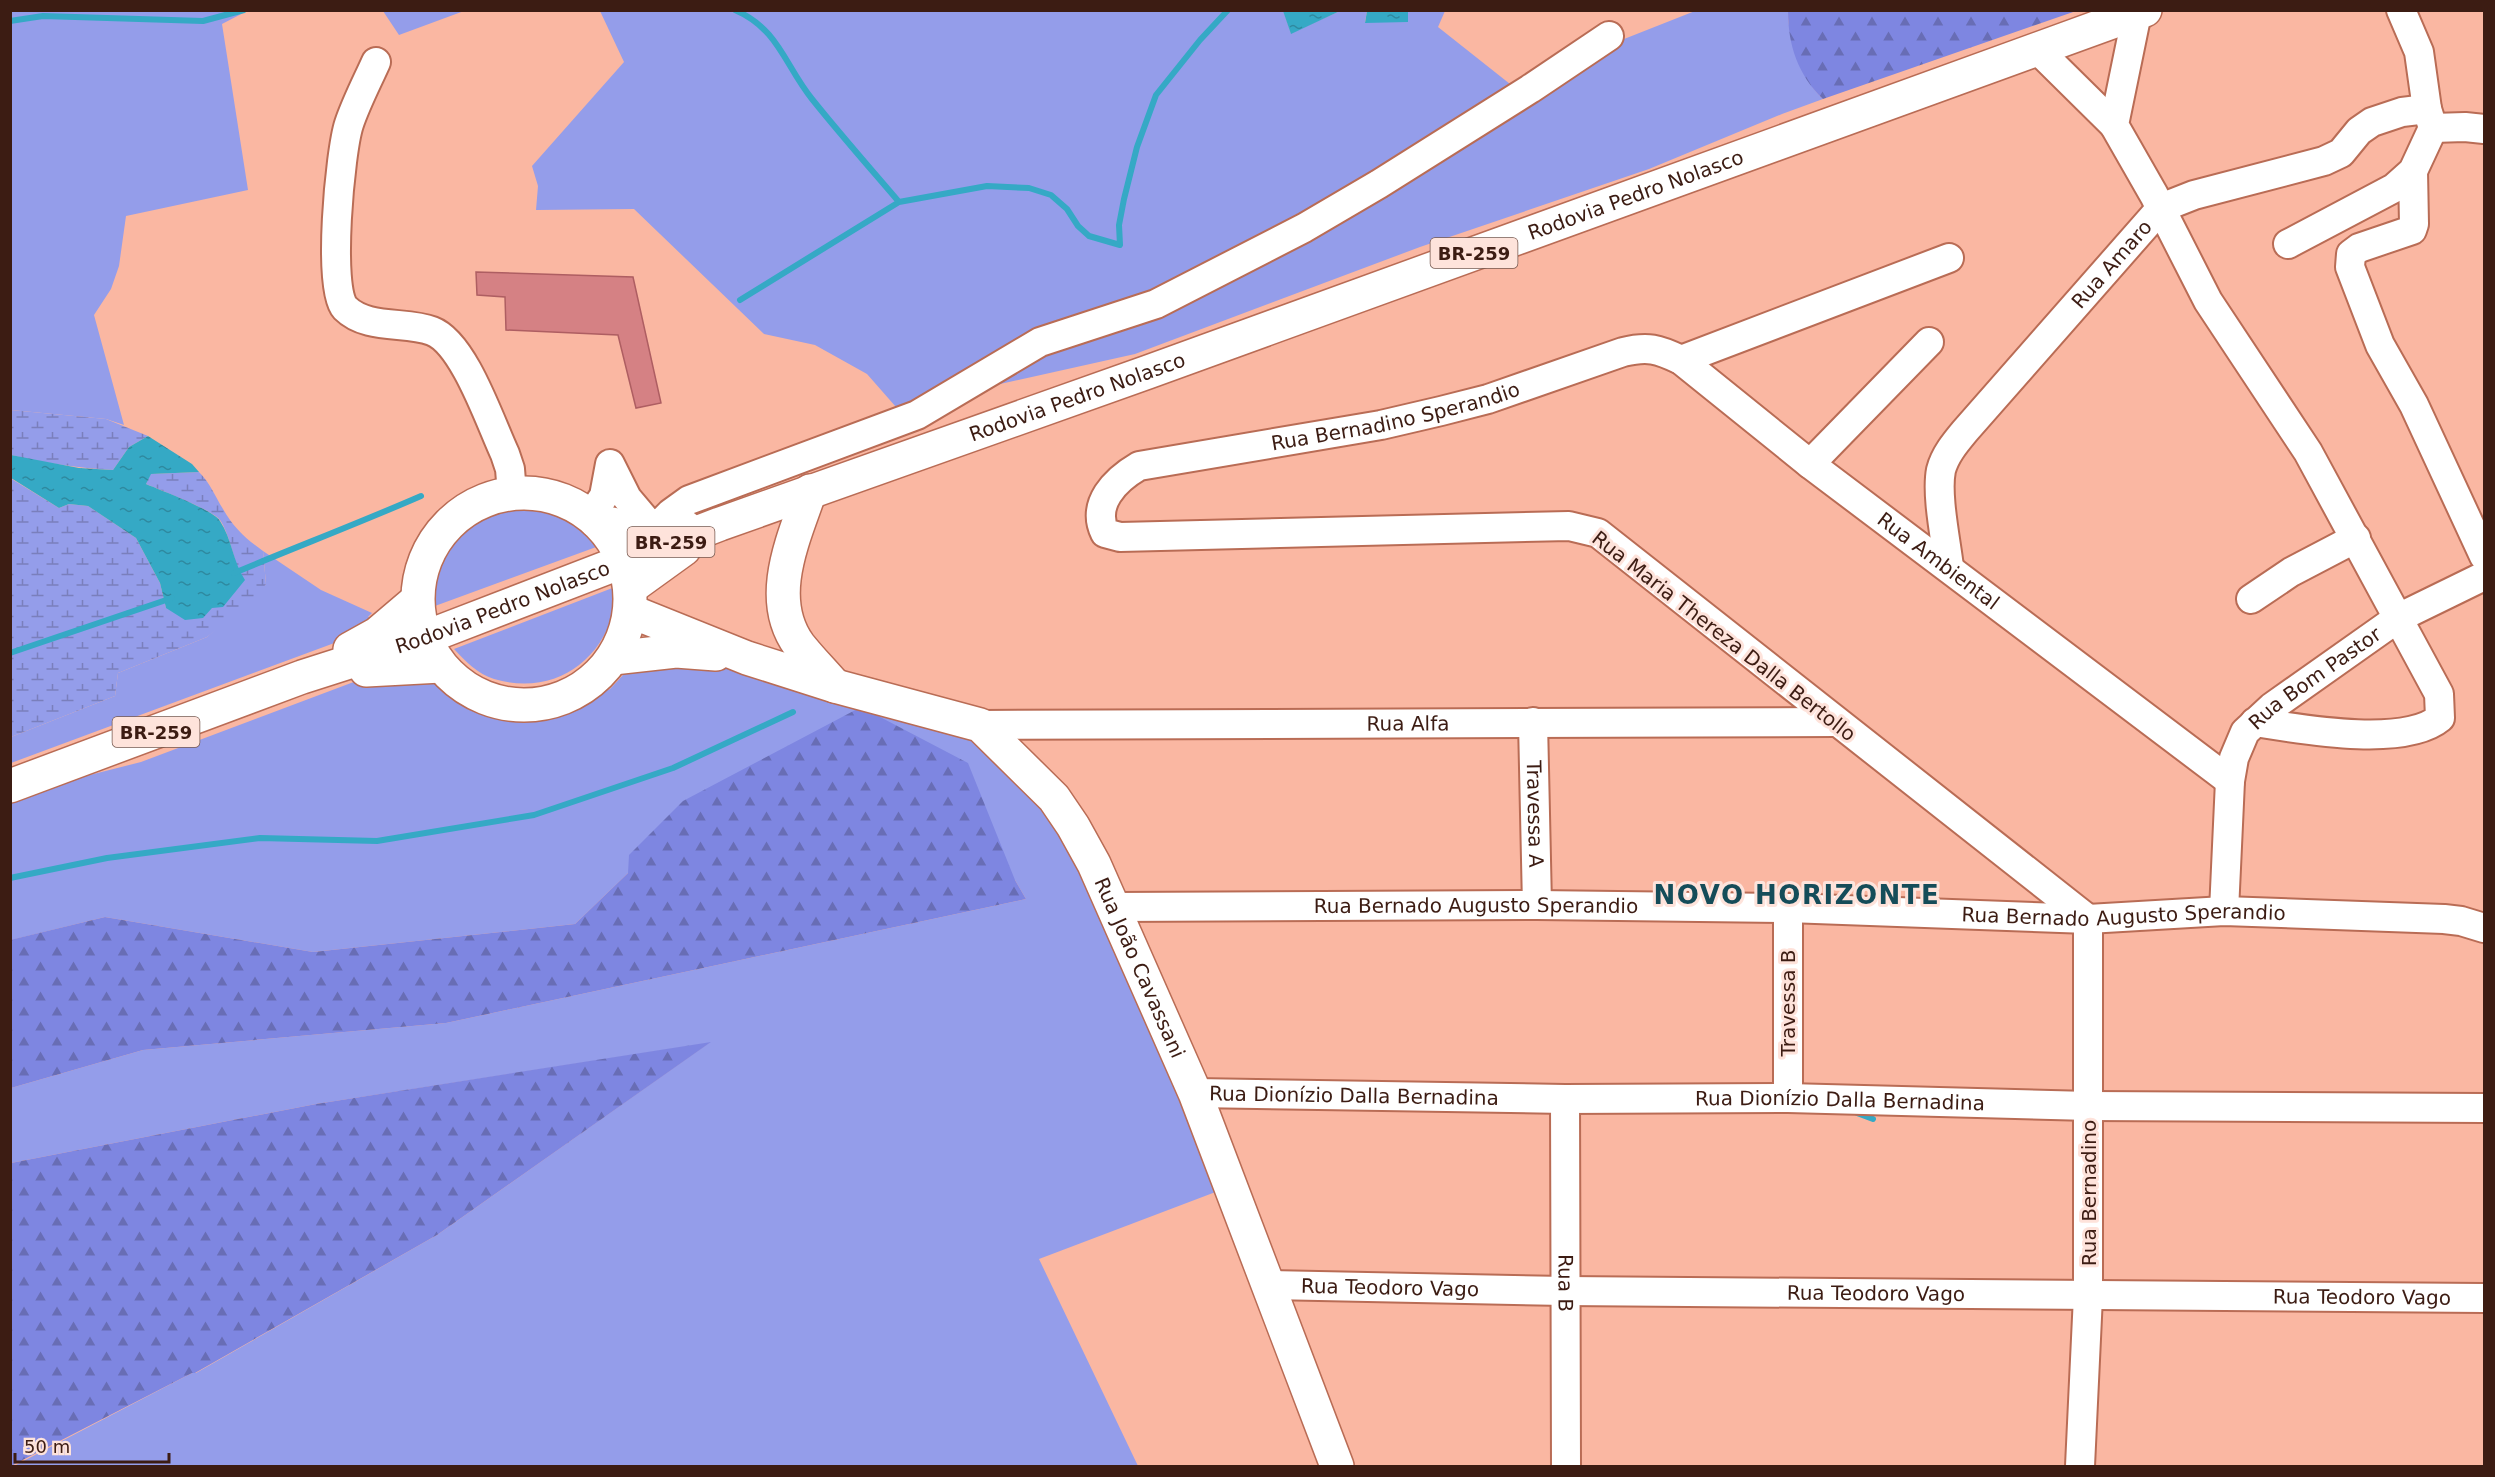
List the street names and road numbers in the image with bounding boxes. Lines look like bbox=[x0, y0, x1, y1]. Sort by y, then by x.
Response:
street label: Rodovia Pedro Nolasco bbox=[1525, 145, 1747, 245]
street label: Rua Amaro bbox=[2066, 215, 2157, 313]
road number: BR-259 bbox=[1430, 238, 1518, 268]
street label: Rodovia Pedro Nolasco bbox=[966, 348, 1188, 447]
street label: Rua Bernadino Sperandio bbox=[1269, 377, 1523, 455]
street label: Rua Ambiental bbox=[1873, 507, 2004, 615]
street label: Rua Maria Thereza Dalla Bertollo bbox=[1588, 526, 1860, 746]
road number: BR-259 bbox=[628, 527, 714, 557]
street label: Rodovia Pedro Nolasco bbox=[392, 556, 613, 658]
street label: Rua Bom Pastor bbox=[2244, 621, 2386, 735]
street label: Rua Alfa bbox=[1367, 711, 1449, 736]
road number: BR-259 bbox=[112, 717, 200, 747]
street label: Travessa A bbox=[1522, 759, 1548, 868]
street label: Rua João Cavassani bbox=[1089, 874, 1190, 1062]
street label: Rua Bernado Augusto Sperandio bbox=[1314, 893, 1638, 918]
street label: Rua Bernado Augusto Sperandio bbox=[1961, 899, 2286, 931]
street label: Travessa B bbox=[1776, 949, 1800, 1058]
street label: Rua Dionízio Dalla Bernadina bbox=[1209, 1081, 1499, 1110]
street label: Rua Dionízio Dalla Bernadina bbox=[1695, 1086, 1985, 1115]
street label: Rua Bernadino bbox=[2077, 1120, 2101, 1266]
street label: Rua B bbox=[1553, 1254, 1578, 1312]
street label: Rua Teodoro Vago bbox=[1301, 1274, 1479, 1301]
street label: Rua Teodoro Vago bbox=[1787, 1281, 1965, 1306]
street label: Rua Teodoro Vago bbox=[2273, 1284, 2451, 1310]

